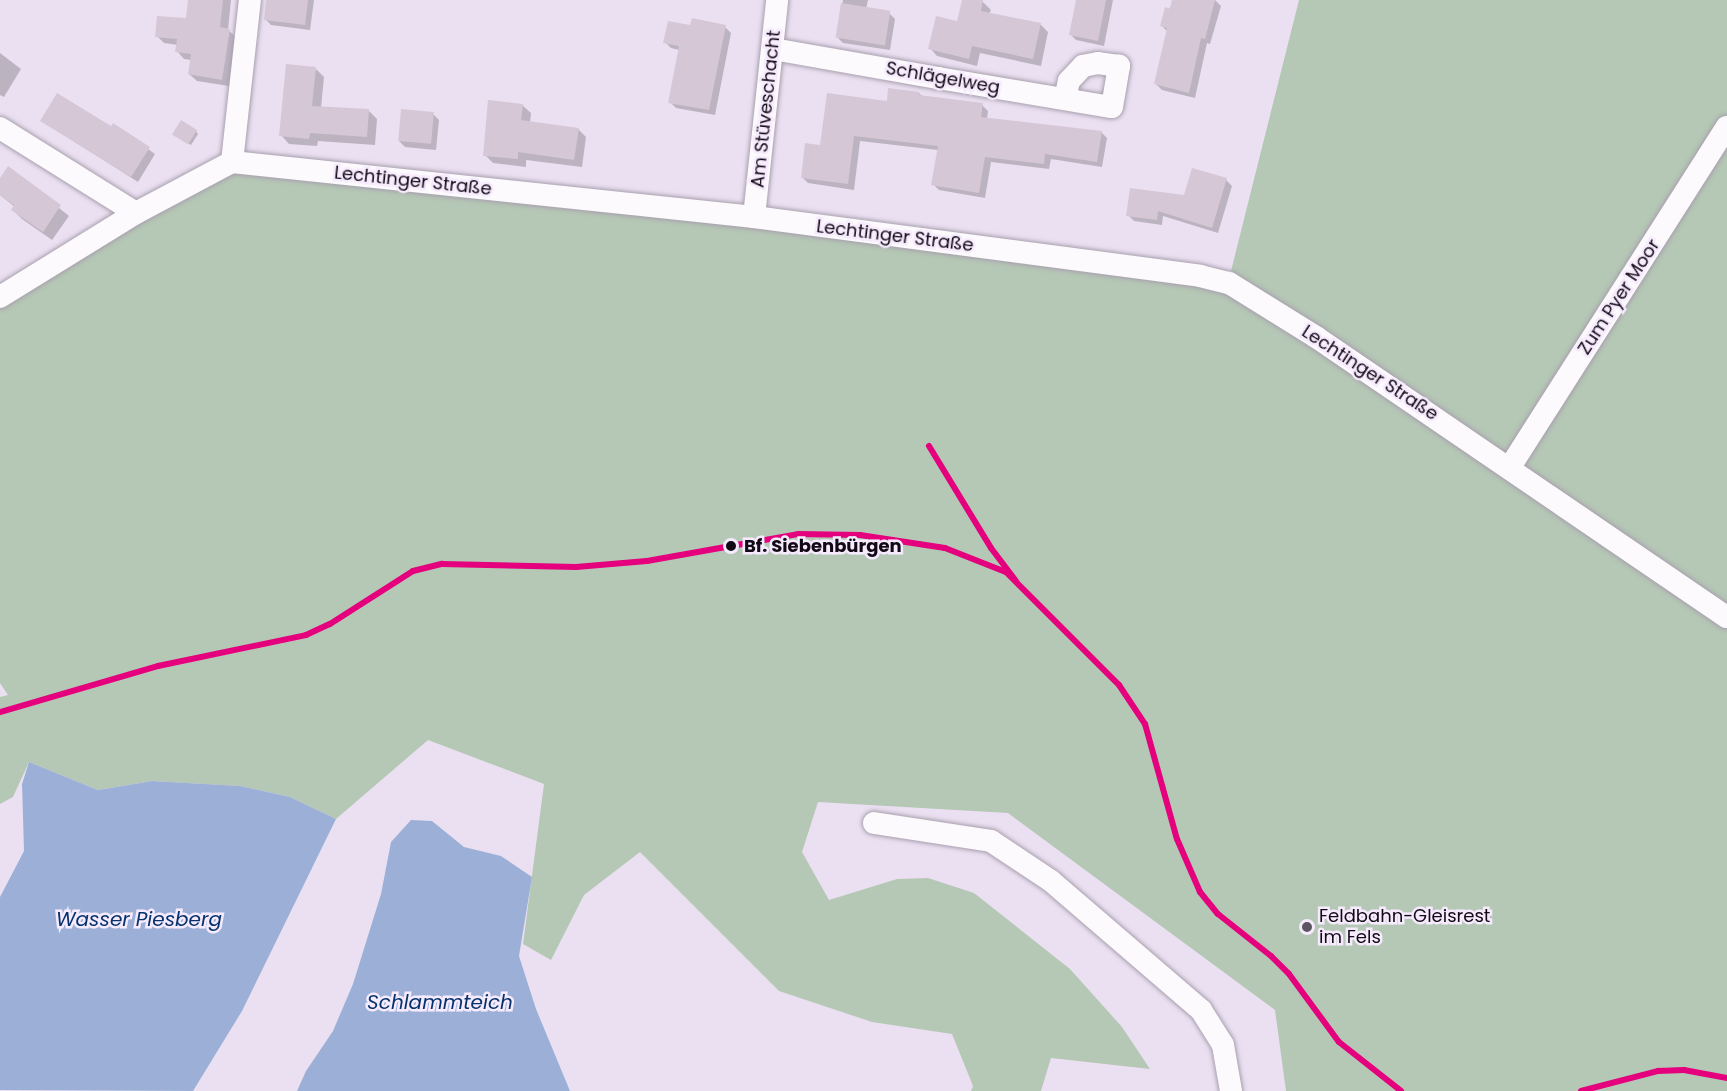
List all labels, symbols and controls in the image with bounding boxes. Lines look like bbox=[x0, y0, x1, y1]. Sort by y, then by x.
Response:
street label: Am Stüveschacht bbox=[747, 29, 785, 189]
street label: Schlägelweg bbox=[884, 57, 1002, 99]
street label: Lechtinger Straße bbox=[333, 162, 493, 200]
street label: Lechtinger Straße bbox=[815, 216, 975, 256]
street label: Zum Pyer Moor bbox=[1574, 235, 1664, 359]
street label: Lechtinger Straße bbox=[1298, 321, 1442, 425]
place label: Bf. Siebenbürgen bbox=[744, 535, 902, 557]
marker: Bf. Siebenbürgen bbox=[722, 537, 740, 555]
place label: Feldbahn-Gleisrest im Fels bbox=[1319, 906, 1490, 948]
water label: Wasser Piesberg bbox=[56, 907, 222, 931]
marker: Feldbahn-Gleisrest im Fels bbox=[1300, 920, 1314, 934]
water label: Schlammteich bbox=[367, 990, 513, 1014]

